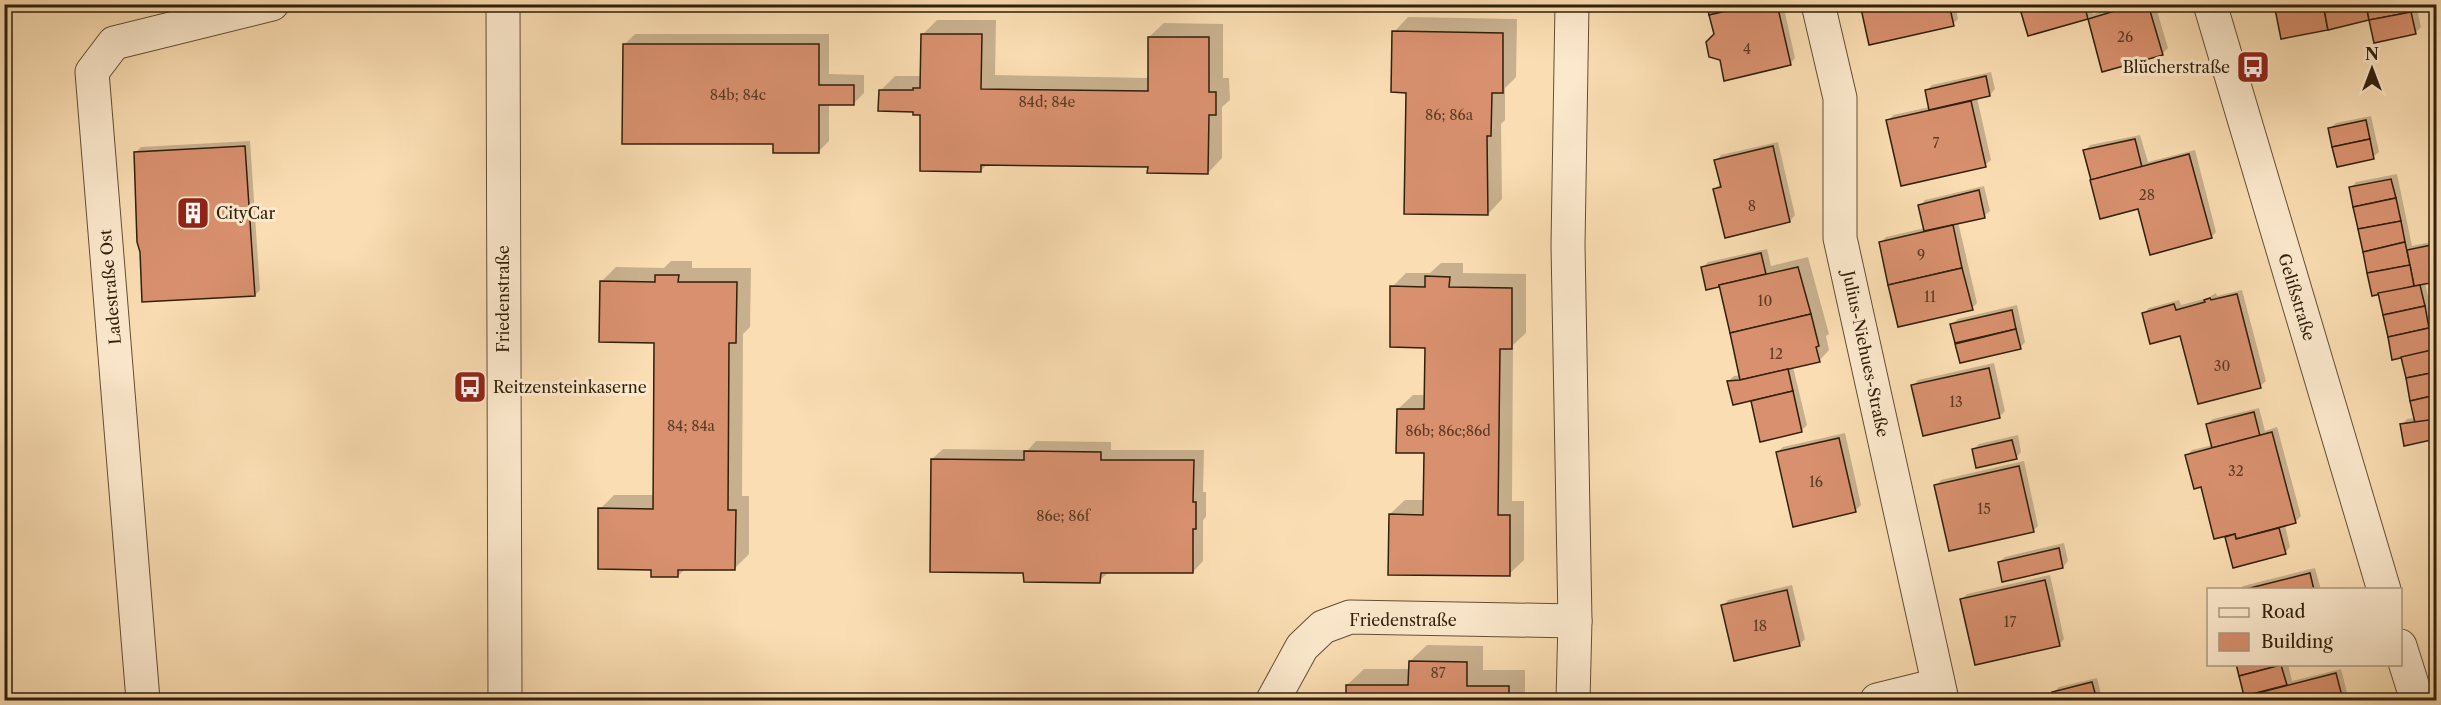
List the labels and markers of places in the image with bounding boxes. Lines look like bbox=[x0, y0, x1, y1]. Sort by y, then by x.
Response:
bus stop icon: Blücherstraße bbox=[2235, 49, 2271, 85]
place label: Blücherstraße bbox=[2123, 57, 2230, 77]
building icon: CityCar bbox=[175, 195, 211, 231]
place label: CityCar bbox=[216, 203, 275, 223]
bus stop icon: Reitzensteinkaserne bbox=[452, 369, 488, 405]
place label: Reitzensteinkaserne bbox=[493, 377, 647, 397]

